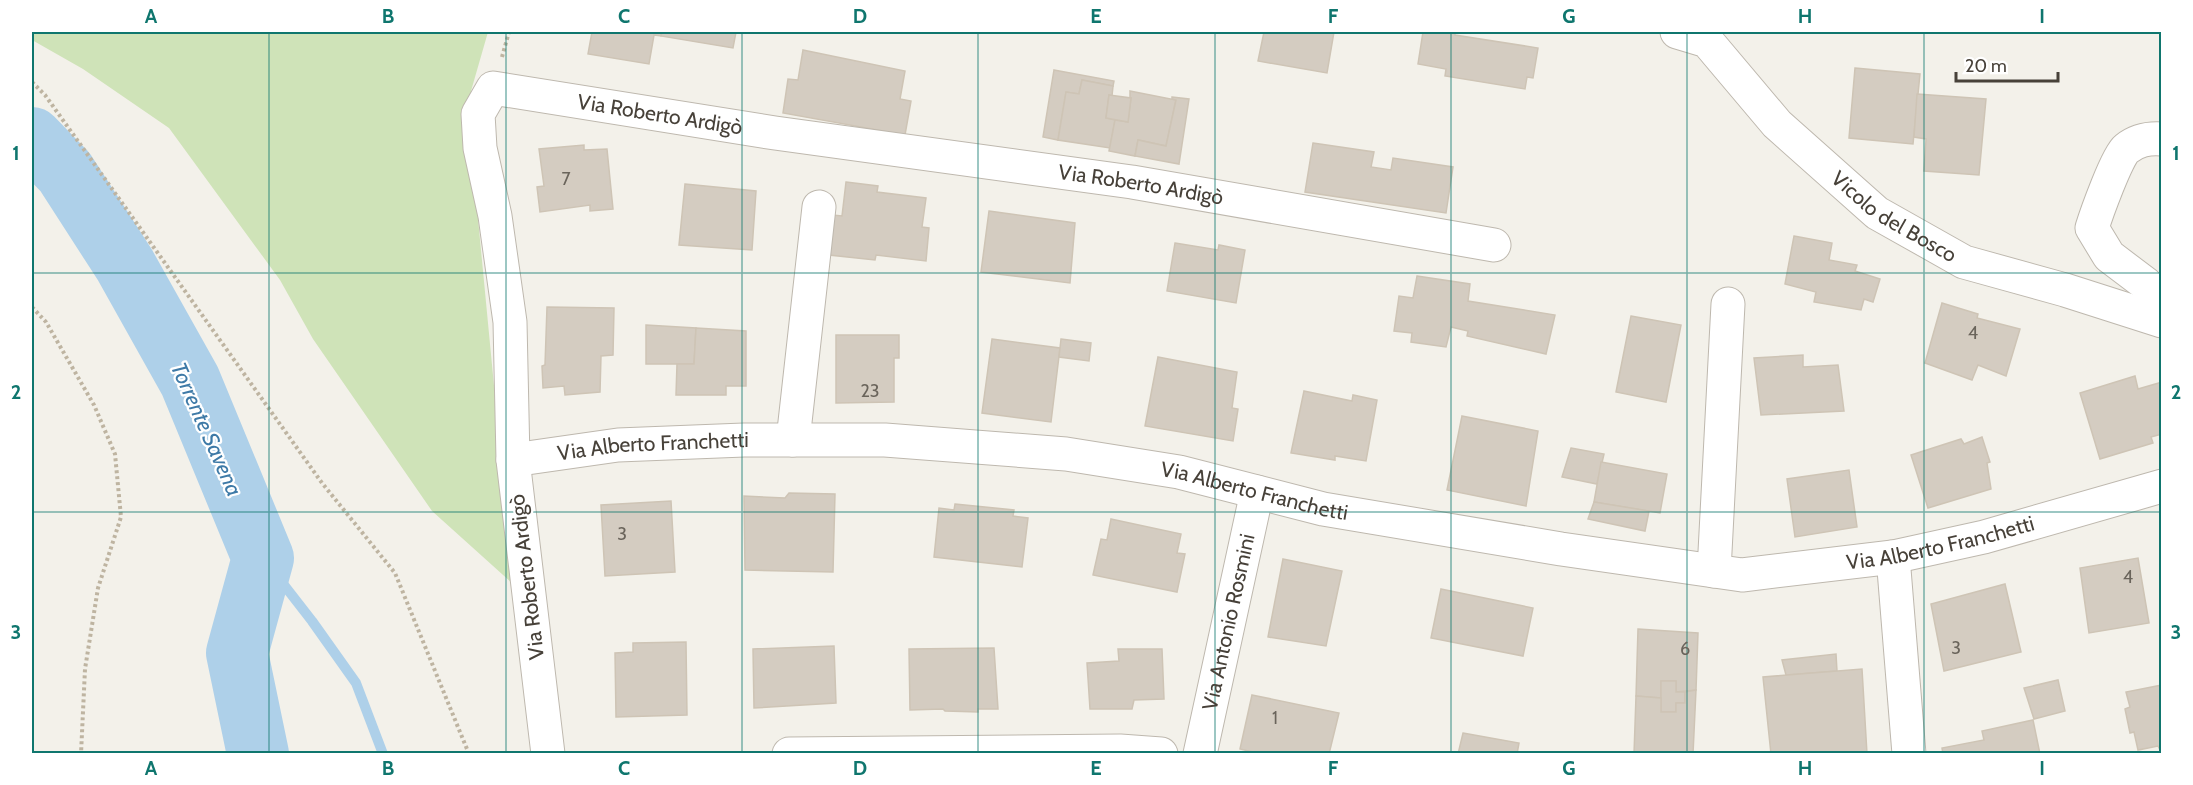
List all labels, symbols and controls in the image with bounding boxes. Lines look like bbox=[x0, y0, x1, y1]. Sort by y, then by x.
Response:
text: A bbox=[145, 4, 158, 28]
text: B bbox=[382, 4, 394, 28]
text: C bbox=[618, 4, 630, 28]
text: D bbox=[853, 4, 867, 28]
text: E bbox=[1090, 4, 1102, 28]
text: F bbox=[1328, 4, 1339, 28]
text: G bbox=[1562, 4, 1576, 28]
text: H bbox=[1798, 4, 1812, 28]
text: I bbox=[2039, 4, 2045, 28]
scale bar bbox=[1956, 45, 2058, 83]
text: 20 m bbox=[1965, 55, 2007, 77]
street label: Via Roberto Ardigò bbox=[576, 89, 744, 140]
text: 1 bbox=[12, 141, 20, 165]
text: 1 bbox=[2172, 141, 2180, 165]
street label: Via Roberto Ardigò bbox=[1057, 159, 1225, 210]
street label: Vicolo del Bosco bbox=[1827, 165, 1961, 267]
house number: 7 bbox=[561, 168, 571, 190]
house number: 4 bbox=[1968, 322, 1978, 344]
water label: Torrente Savena bbox=[165, 358, 248, 500]
text: 2 bbox=[11, 380, 21, 404]
house number: 23 bbox=[860, 380, 880, 402]
text: 2 bbox=[2171, 380, 2181, 404]
street label: Via Alberto Franchetti bbox=[556, 427, 749, 466]
street label: Via Alberto Franchetti bbox=[1159, 456, 1350, 525]
street label: Via Roberto Ardigò bbox=[504, 493, 549, 661]
street label: Via Alberto Franchetti bbox=[1845, 510, 2037, 574]
house number: 3 bbox=[617, 523, 627, 545]
street label: Via Antonio Rosmini bbox=[1197, 531, 1260, 713]
house number: 4 bbox=[2123, 566, 2133, 588]
text: 3 bbox=[11, 620, 21, 644]
text: 3 bbox=[2171, 620, 2181, 644]
house number: 3 bbox=[1951, 637, 1961, 659]
house number: 6 bbox=[1680, 638, 1690, 660]
house number: 1 bbox=[1272, 707, 1278, 729]
text: A bbox=[145, 756, 158, 780]
text: B bbox=[382, 756, 394, 780]
text: C bbox=[618, 756, 630, 780]
text: D bbox=[853, 756, 867, 780]
text: E bbox=[1090, 756, 1102, 780]
text: F bbox=[1328, 756, 1339, 780]
text: G bbox=[1562, 756, 1576, 780]
text: H bbox=[1798, 756, 1812, 780]
text: I bbox=[2039, 756, 2045, 780]

